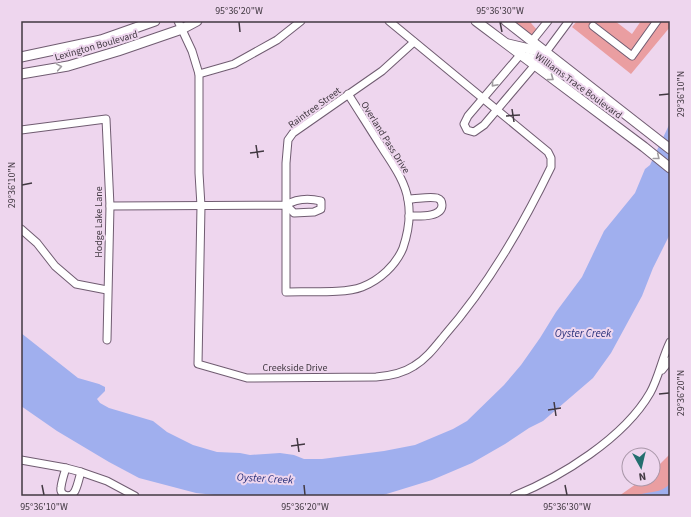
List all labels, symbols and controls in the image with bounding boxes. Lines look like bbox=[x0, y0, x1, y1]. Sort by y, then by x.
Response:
text: 95°36'20"W bbox=[215, 4, 263, 18]
text: 95°36'30"W bbox=[476, 4, 524, 18]
street label: Lexington Boulevard bbox=[53, 27, 140, 65]
street label: Williams Trace Boulevard bbox=[532, 49, 625, 122]
one-way arrow bbox=[56, 63, 62, 72]
text: 29°36'10"N bbox=[674, 71, 688, 117]
one-way arrow bbox=[547, 73, 554, 81]
one-way arrow bbox=[492, 79, 499, 87]
street label: Raintree Street bbox=[285, 83, 344, 132]
street label: Overland Pass Drive bbox=[357, 99, 413, 176]
one-way arrow bbox=[653, 153, 660, 160]
text: 29°36'10"N bbox=[5, 162, 19, 208]
street label: Hodge Lake Lane bbox=[92, 186, 106, 258]
water label: Oyster Creek bbox=[555, 326, 612, 341]
street label: Creekside Drive bbox=[263, 361, 327, 375]
text: 29°36'20"N bbox=[674, 370, 688, 416]
north arrow bbox=[621, 447, 661, 487]
text: N bbox=[638, 468, 647, 484]
water label: Oyster Creek bbox=[236, 470, 294, 488]
text: 95°36'10"W bbox=[20, 500, 68, 514]
text: 95°36'20"W bbox=[281, 500, 329, 514]
text: 95°36'30"W bbox=[543, 500, 591, 514]

